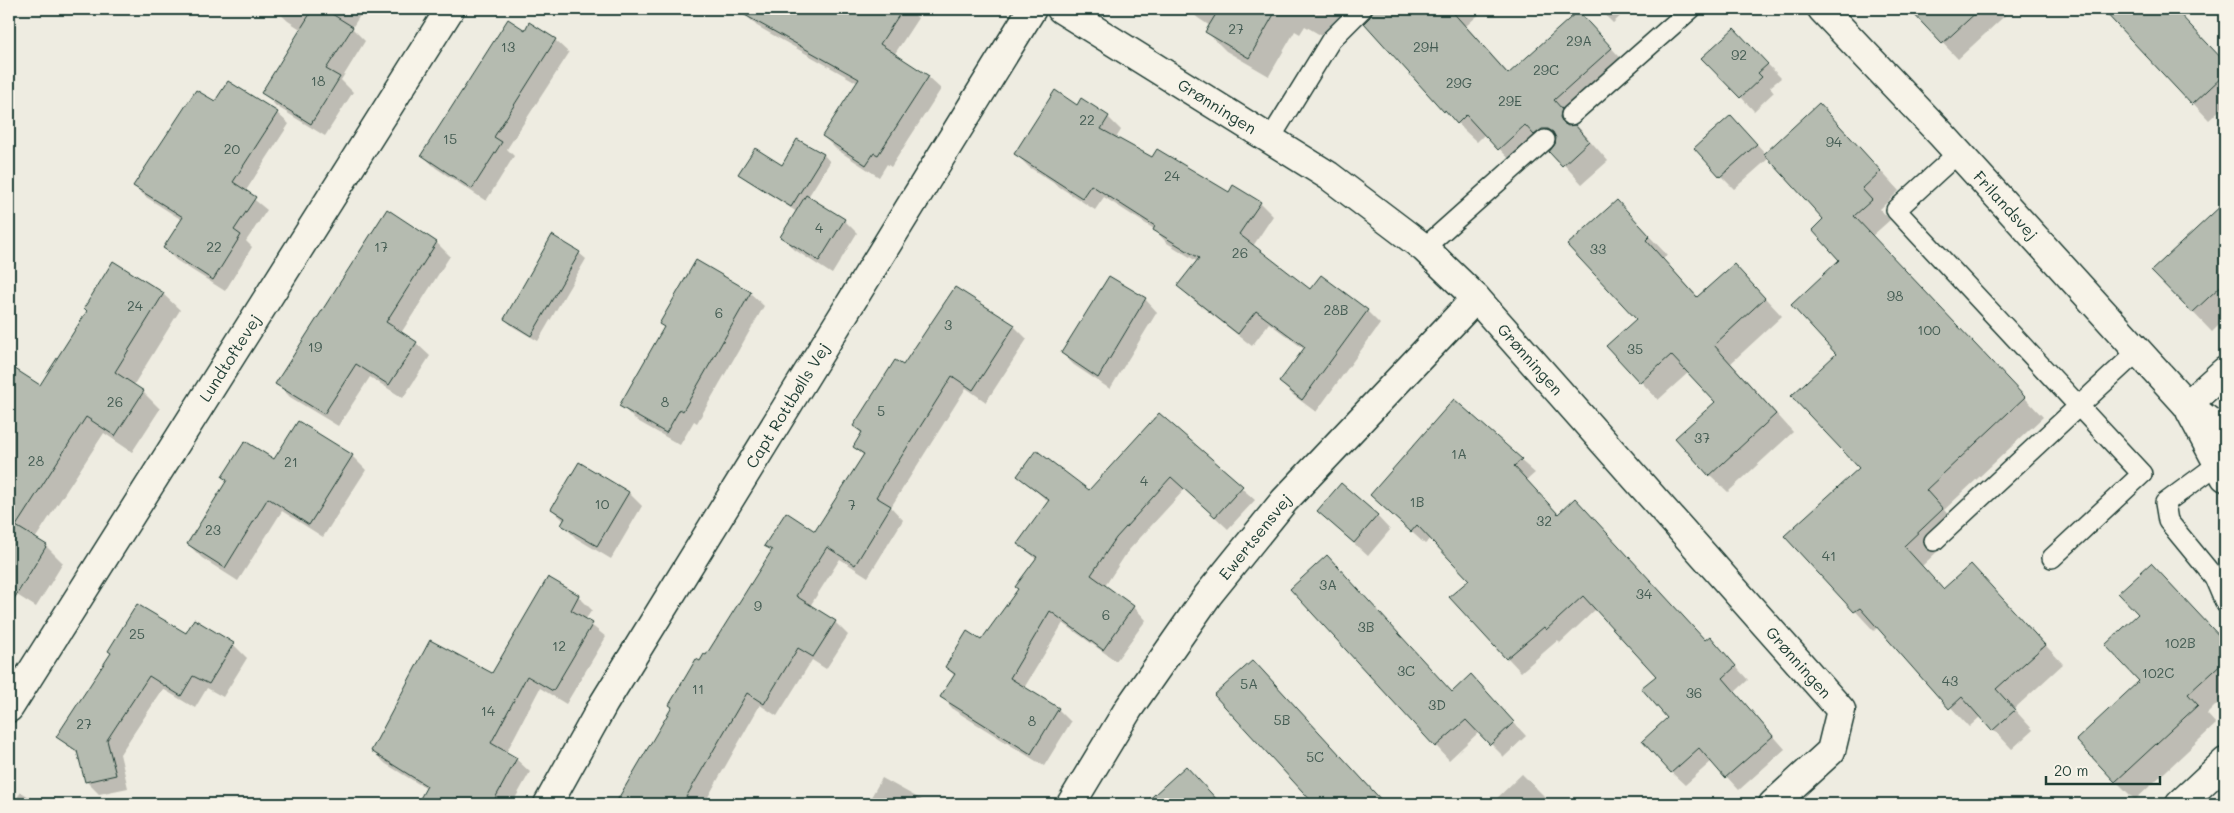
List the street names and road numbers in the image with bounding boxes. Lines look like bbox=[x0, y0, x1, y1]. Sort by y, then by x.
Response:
street label: Grønningen bbox=[1174, 73, 1261, 138]
street label: Frilandsvej bbox=[1969, 166, 2043, 244]
street label: Lundtoftevej bbox=[194, 310, 265, 405]
street label: Grønningen bbox=[1493, 319, 1568, 399]
street label: Capt Rottbølls Vej bbox=[740, 339, 834, 472]
street label: Ewertsensvej bbox=[1214, 489, 1296, 584]
street label: Grønningen bbox=[1762, 622, 1837, 702]

